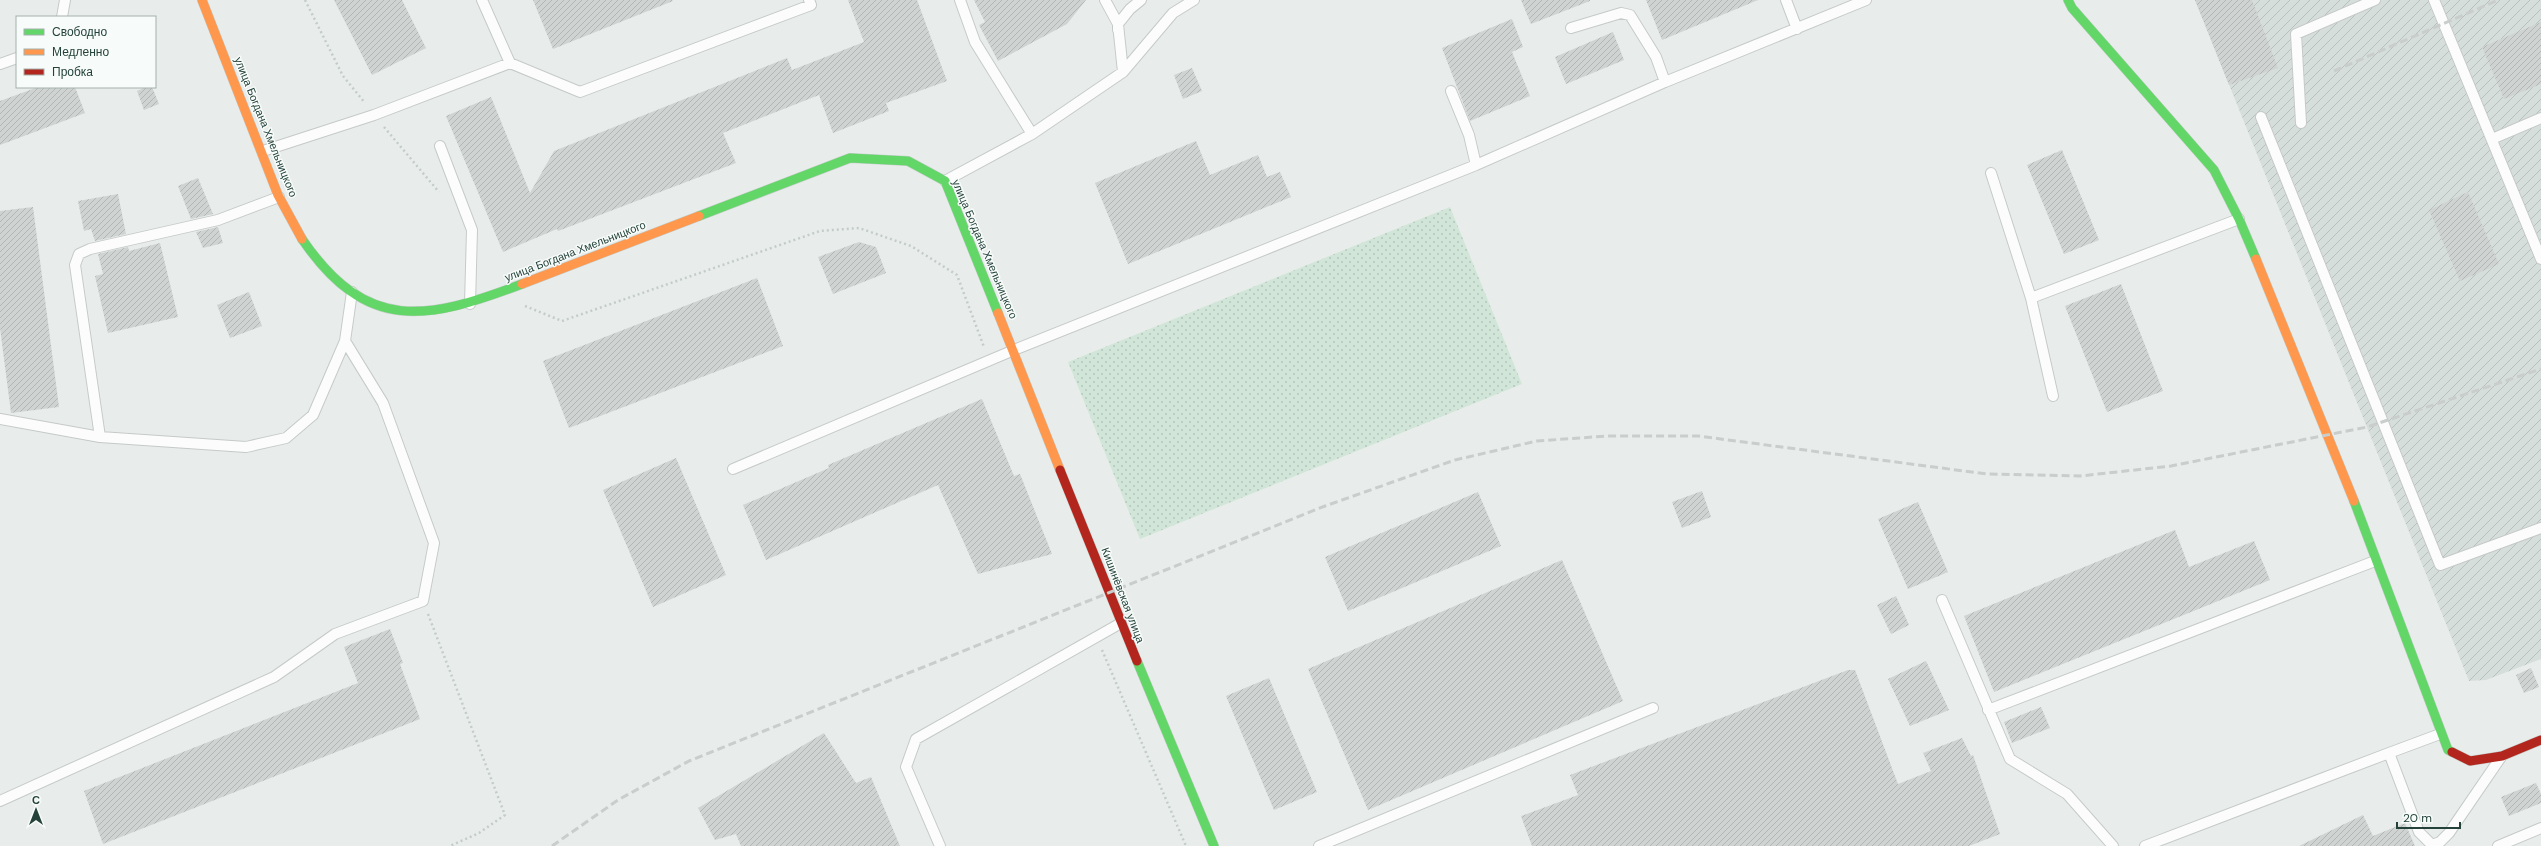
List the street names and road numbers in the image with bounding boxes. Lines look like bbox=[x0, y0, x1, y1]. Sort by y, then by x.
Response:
street label: улица Богдана Хмельницкого bbox=[231, 55, 301, 199]
street label: улица Богдана Хмельницкого bbox=[949, 177, 1021, 321]
street label: улица Богдана Хмельницкого bbox=[503, 218, 647, 284]
street label: Кишинёвская улица bbox=[1098, 545, 1148, 646]

